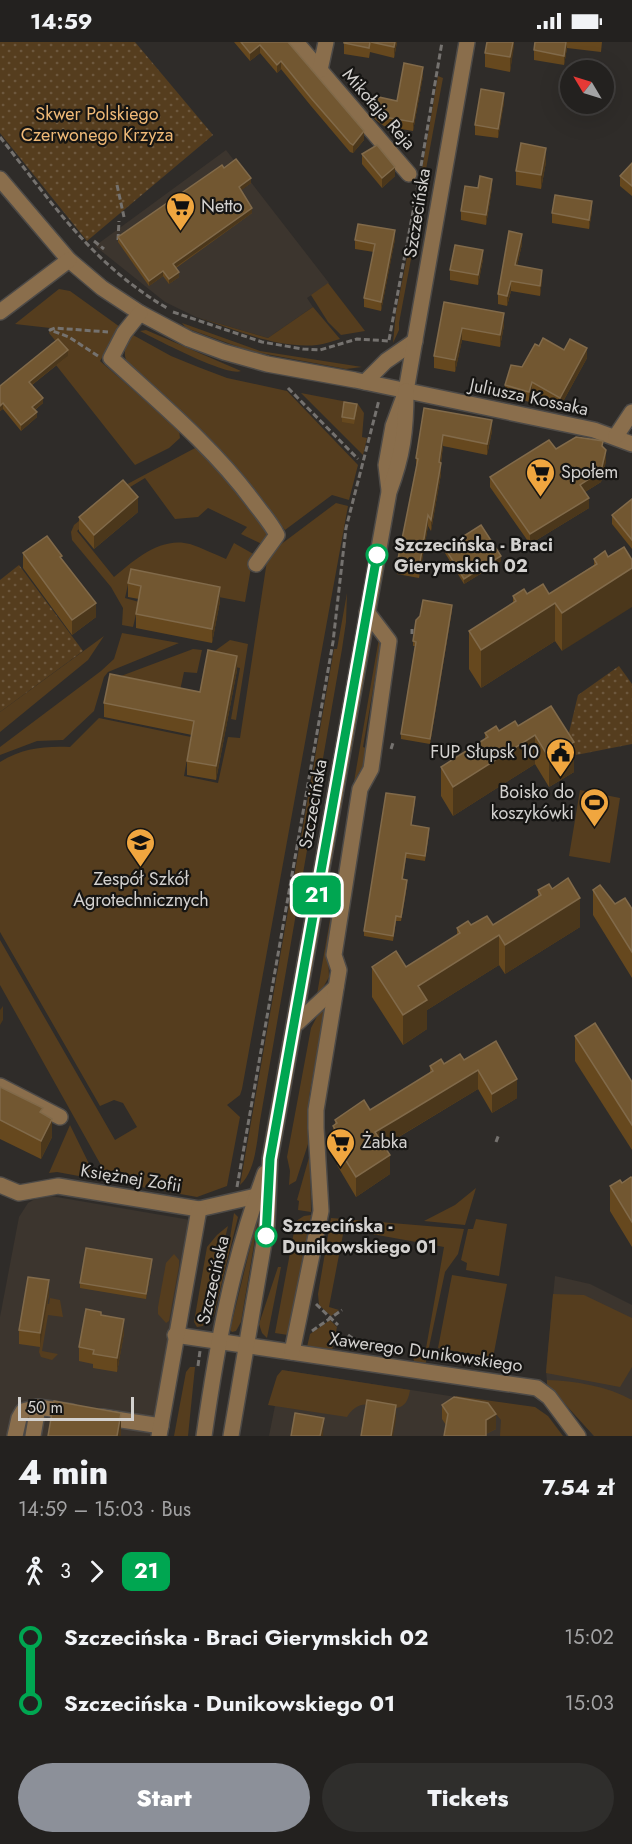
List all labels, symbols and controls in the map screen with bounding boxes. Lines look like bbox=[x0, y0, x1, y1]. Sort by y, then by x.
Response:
text: 14:59 bbox=[30, 5, 93, 37]
north arrow bbox=[560, 60, 614, 114]
map controls bbox=[560, 60, 614, 114]
street label: Mikołaja Reja bbox=[336, 63, 422, 155]
park label: Skwer Polskiego Czerwonego Krzyża bbox=[21, 101, 173, 148]
street label: Szczecińska bbox=[397, 166, 437, 260]
supermarket icon: Netto bbox=[164, 190, 196, 232]
place label: Netto bbox=[201, 193, 243, 219]
street label: Juliusza Kossaka bbox=[465, 371, 591, 422]
supermarket icon: Społem bbox=[524, 456, 556, 498]
place label: Społem bbox=[561, 459, 618, 485]
place label: Szczecińska - Braci Gierymskich 02 bbox=[394, 532, 553, 579]
marker: Szczecińska - Braci Gierymskich 02 bbox=[366, 544, 388, 566]
public building icon: FUP Słupsk 10 bbox=[544, 736, 576, 778]
place label: FUP Słupsk 10 bbox=[430, 739, 539, 765]
street label: Szczecińska bbox=[292, 757, 334, 851]
place label: Boisko do koszykówki bbox=[491, 779, 574, 826]
sports icon: Boisko do koszykówki bbox=[579, 786, 611, 828]
school or university icon: Zespół Szkół Agrotechnicznych bbox=[125, 826, 157, 868]
place label: Zespół Szkół Agrotechnicznych bbox=[73, 866, 209, 913]
line badge: 21 bbox=[290, 876, 344, 914]
text: 21 bbox=[305, 880, 329, 910]
supermarket icon: Żabka bbox=[325, 1126, 357, 1168]
place label: Żabka bbox=[362, 1129, 407, 1155]
street label: Księżnej Zofii bbox=[79, 1157, 183, 1199]
place label: Szczecińska - Dunikowskiego 01 bbox=[282, 1213, 437, 1260]
marker: Szczecińska - Dunikowskiego 01 bbox=[255, 1225, 277, 1247]
street label: Szczecińska bbox=[190, 1233, 236, 1327]
street label: Xawerego Dunikowskiego bbox=[328, 1326, 524, 1378]
scale bar bbox=[18, 1394, 134, 1422]
text: 50 m bbox=[27, 1396, 63, 1419]
text: 4 min bbox=[18, 1449, 108, 1496]
text: 7.54 zł bbox=[542, 1471, 614, 1503]
text: 14:59 – 15:03 · Bus bbox=[18, 1495, 191, 1524]
icon: walk bbox=[18, 1555, 51, 1588]
icon: forward bbox=[80, 1555, 113, 1588]
text: 21 bbox=[134, 1556, 158, 1586]
text: 3 bbox=[60, 1557, 71, 1586]
text: Szczecińska - Braci Gierymskich 02 bbox=[64, 1621, 428, 1653]
text: 15:02 bbox=[564, 1623, 614, 1652]
text: Szczecińska - Dunikowskiego 01 bbox=[64, 1687, 395, 1719]
text: 15:03 bbox=[565, 1689, 614, 1718]
button: Start bbox=[18, 1763, 310, 1832]
button: Tickets bbox=[322, 1763, 614, 1832]

